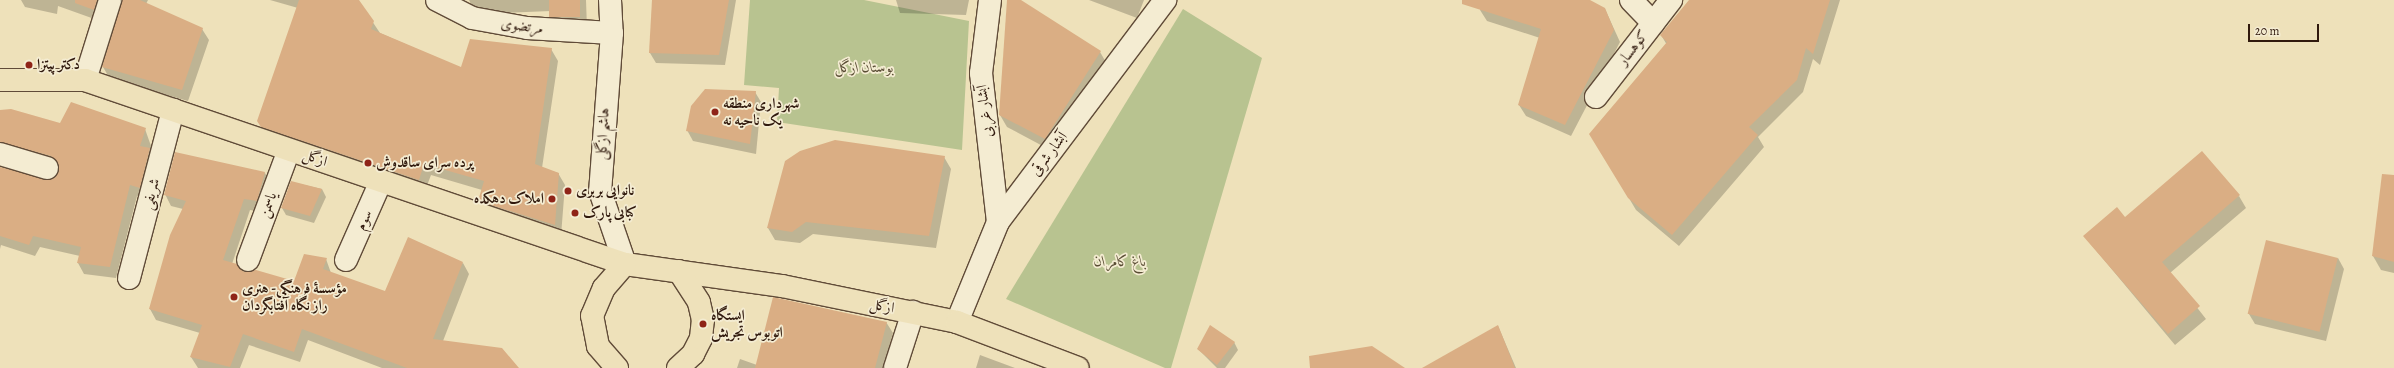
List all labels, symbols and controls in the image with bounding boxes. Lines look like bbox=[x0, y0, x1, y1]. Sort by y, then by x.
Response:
street label: مرتضوی bbox=[500, 14, 544, 38]
scale bar bbox=[2250, 16, 2321, 42]
text: 20 m bbox=[2255, 23, 2279, 39]
street label: کوهسار bbox=[1614, 27, 1652, 69]
place label: دکتر پیتزا bbox=[37, 56, 80, 74]
park label: بوستان ازگل bbox=[834, 59, 894, 77]
marker: دکتر پیتزا bbox=[24, 60, 34, 70]
street label: آبشار غربی bbox=[973, 84, 997, 138]
place label: شهرداری منطقه یک ناحیه نه bbox=[723, 94, 799, 129]
street label: هاشم ازگلی bbox=[593, 107, 613, 161]
marker: شهرداری منطقه یک ناحیه نه bbox=[710, 107, 720, 117]
street label: آبشار شرقی bbox=[1027, 128, 1071, 180]
street label: ازگل bbox=[300, 145, 330, 171]
place label: پرده سرای ساقدوش bbox=[376, 154, 473, 172]
marker: پرده سرای ساقدوش bbox=[363, 158, 373, 168]
street label: شریفی bbox=[138, 176, 164, 212]
place label: نانوایی بربری bbox=[576, 182, 634, 200]
marker: نانوایی بربری bbox=[563, 186, 573, 196]
street label: یاسمن bbox=[255, 190, 281, 220]
place label: املاک دهکده bbox=[474, 190, 544, 208]
marker: املاک دهکده bbox=[547, 194, 557, 204]
place label: کبابی پارک bbox=[583, 204, 637, 222]
street label: سوم bbox=[352, 207, 376, 233]
marker: کبابی پارک bbox=[570, 208, 580, 218]
park label: باغ کامران bbox=[1094, 253, 1146, 271]
place label: مؤسسۀ فرهنگی- هنری راز نگاه آفتابگردان bbox=[242, 279, 347, 314]
marker: مؤسسۀ فرهنگی- هنری راز نگاه آفتابگردان bbox=[229, 292, 239, 302]
street label: ازگل bbox=[868, 295, 896, 317]
place label: ایستگاه اتوبوس تجریش bbox=[711, 306, 783, 341]
marker: ایستگاه اتوبوس تجریش bbox=[698, 319, 708, 329]

